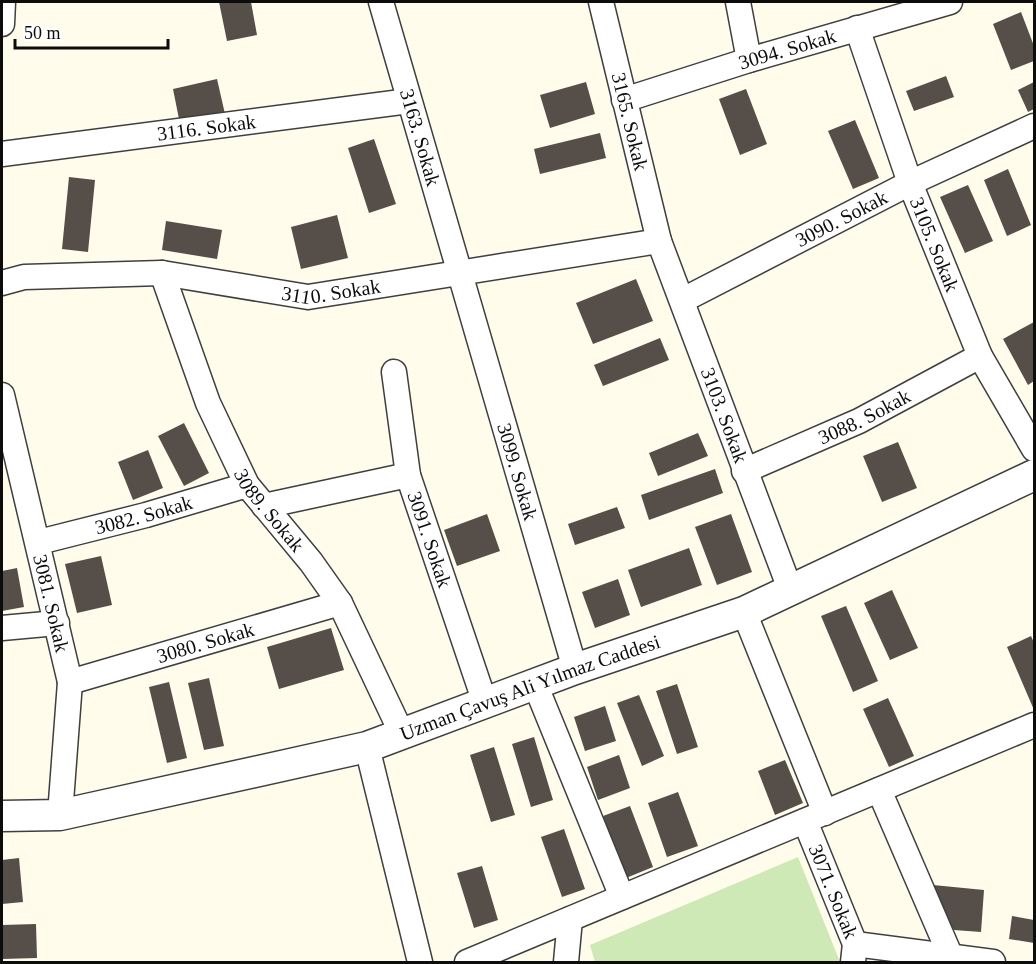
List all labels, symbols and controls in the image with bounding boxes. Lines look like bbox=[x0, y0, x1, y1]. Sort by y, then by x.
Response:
scale bar bbox=[15, 12, 168, 50]
text: 50 m bbox=[24, 23, 61, 43]
street label: 3094. Sokak bbox=[736, 25, 838, 74]
street label: 3165. Sokak bbox=[608, 70, 652, 173]
street label: 3163. Sokak bbox=[396, 86, 445, 188]
street label: 3116. Sokak bbox=[156, 110, 257, 145]
street label: 3090. Sokak bbox=[792, 186, 891, 251]
street label: 3105. Sokak bbox=[906, 194, 964, 295]
street label: 3110. Sokak bbox=[280, 275, 382, 308]
street label: 3103. Sokak bbox=[697, 364, 752, 466]
street label: 3088. Sokak bbox=[815, 385, 914, 448]
street label: 3099. Sokak bbox=[493, 420, 542, 523]
street label: 3089. Sokak bbox=[230, 465, 309, 556]
street label: 3091. Sokak bbox=[403, 489, 456, 590]
street label: 3082. Sokak bbox=[93, 491, 195, 538]
street label: 3081. Sokak bbox=[29, 552, 74, 654]
street label: 3080. Sokak bbox=[154, 618, 256, 667]
street label: Uzman Çavuş Ali Yılmaz Caddesi bbox=[397, 630, 663, 745]
street label: 3071. Sokak bbox=[805, 841, 863, 942]

